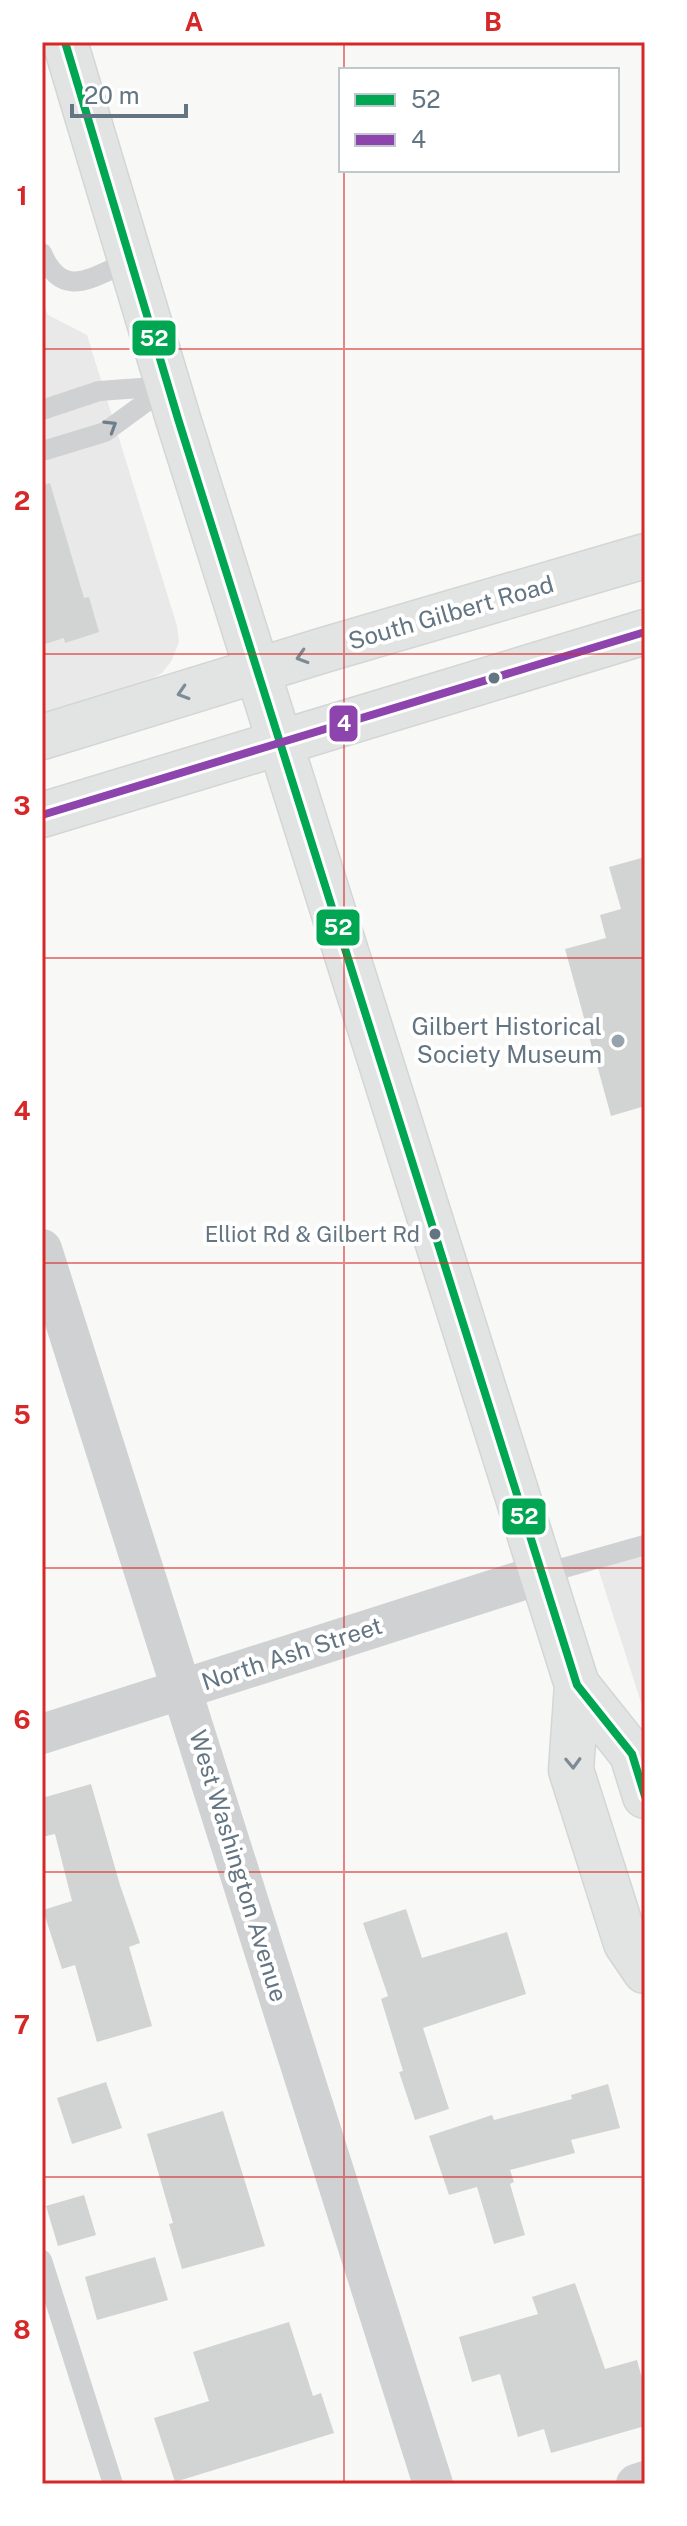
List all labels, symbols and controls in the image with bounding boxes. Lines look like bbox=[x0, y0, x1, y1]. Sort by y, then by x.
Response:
text: A bbox=[185, 6, 204, 37]
text: B bbox=[484, 6, 502, 37]
scale bar bbox=[72, 68, 186, 118]
legend bbox=[339, 68, 619, 172]
text: 20 m bbox=[84, 81, 140, 109]
text: 52 bbox=[411, 85, 441, 113]
text: 4 bbox=[411, 125, 426, 153]
text: 1 bbox=[16, 180, 28, 211]
line badge: 52 bbox=[131, 319, 177, 357]
text: 52 bbox=[140, 325, 168, 351]
one-way arrow bbox=[103, 421, 117, 436]
text: 2 bbox=[14, 485, 30, 516]
street label: South Gilbert Road bbox=[345, 569, 557, 655]
one-way arrow bbox=[295, 648, 309, 664]
unlabelled marker bbox=[486, 670, 502, 686]
one-way arrow bbox=[176, 684, 190, 700]
line badge: 4 bbox=[328, 704, 359, 743]
text: 4 bbox=[337, 710, 351, 736]
text: 3 bbox=[13, 790, 31, 821]
line badge: 52 bbox=[315, 908, 361, 947]
text: 52 bbox=[324, 914, 352, 940]
place label: Gilbert Historical Society Museum bbox=[412, 1012, 602, 1068]
marker: Gilbert Historical Society Museum bbox=[609, 1032, 627, 1050]
text: 4 bbox=[13, 1095, 31, 1126]
place label: Elliot Rd & Gilbert Rd bbox=[205, 1221, 420, 1247]
marker: Elliot Rd & Gilbert Rd bbox=[427, 1226, 443, 1242]
text: 5 bbox=[13, 1399, 31, 1430]
line badge: 52 bbox=[501, 1497, 547, 1536]
text: 52 bbox=[510, 1503, 538, 1529]
street label: North Ash Street bbox=[198, 1611, 385, 1695]
text: 6 bbox=[13, 1704, 31, 1735]
street label: West Washington Avenue bbox=[184, 1727, 294, 2005]
one-way arrow bbox=[565, 1757, 582, 1770]
text: 7 bbox=[14, 2009, 30, 2040]
text: 8 bbox=[13, 2314, 31, 2345]

